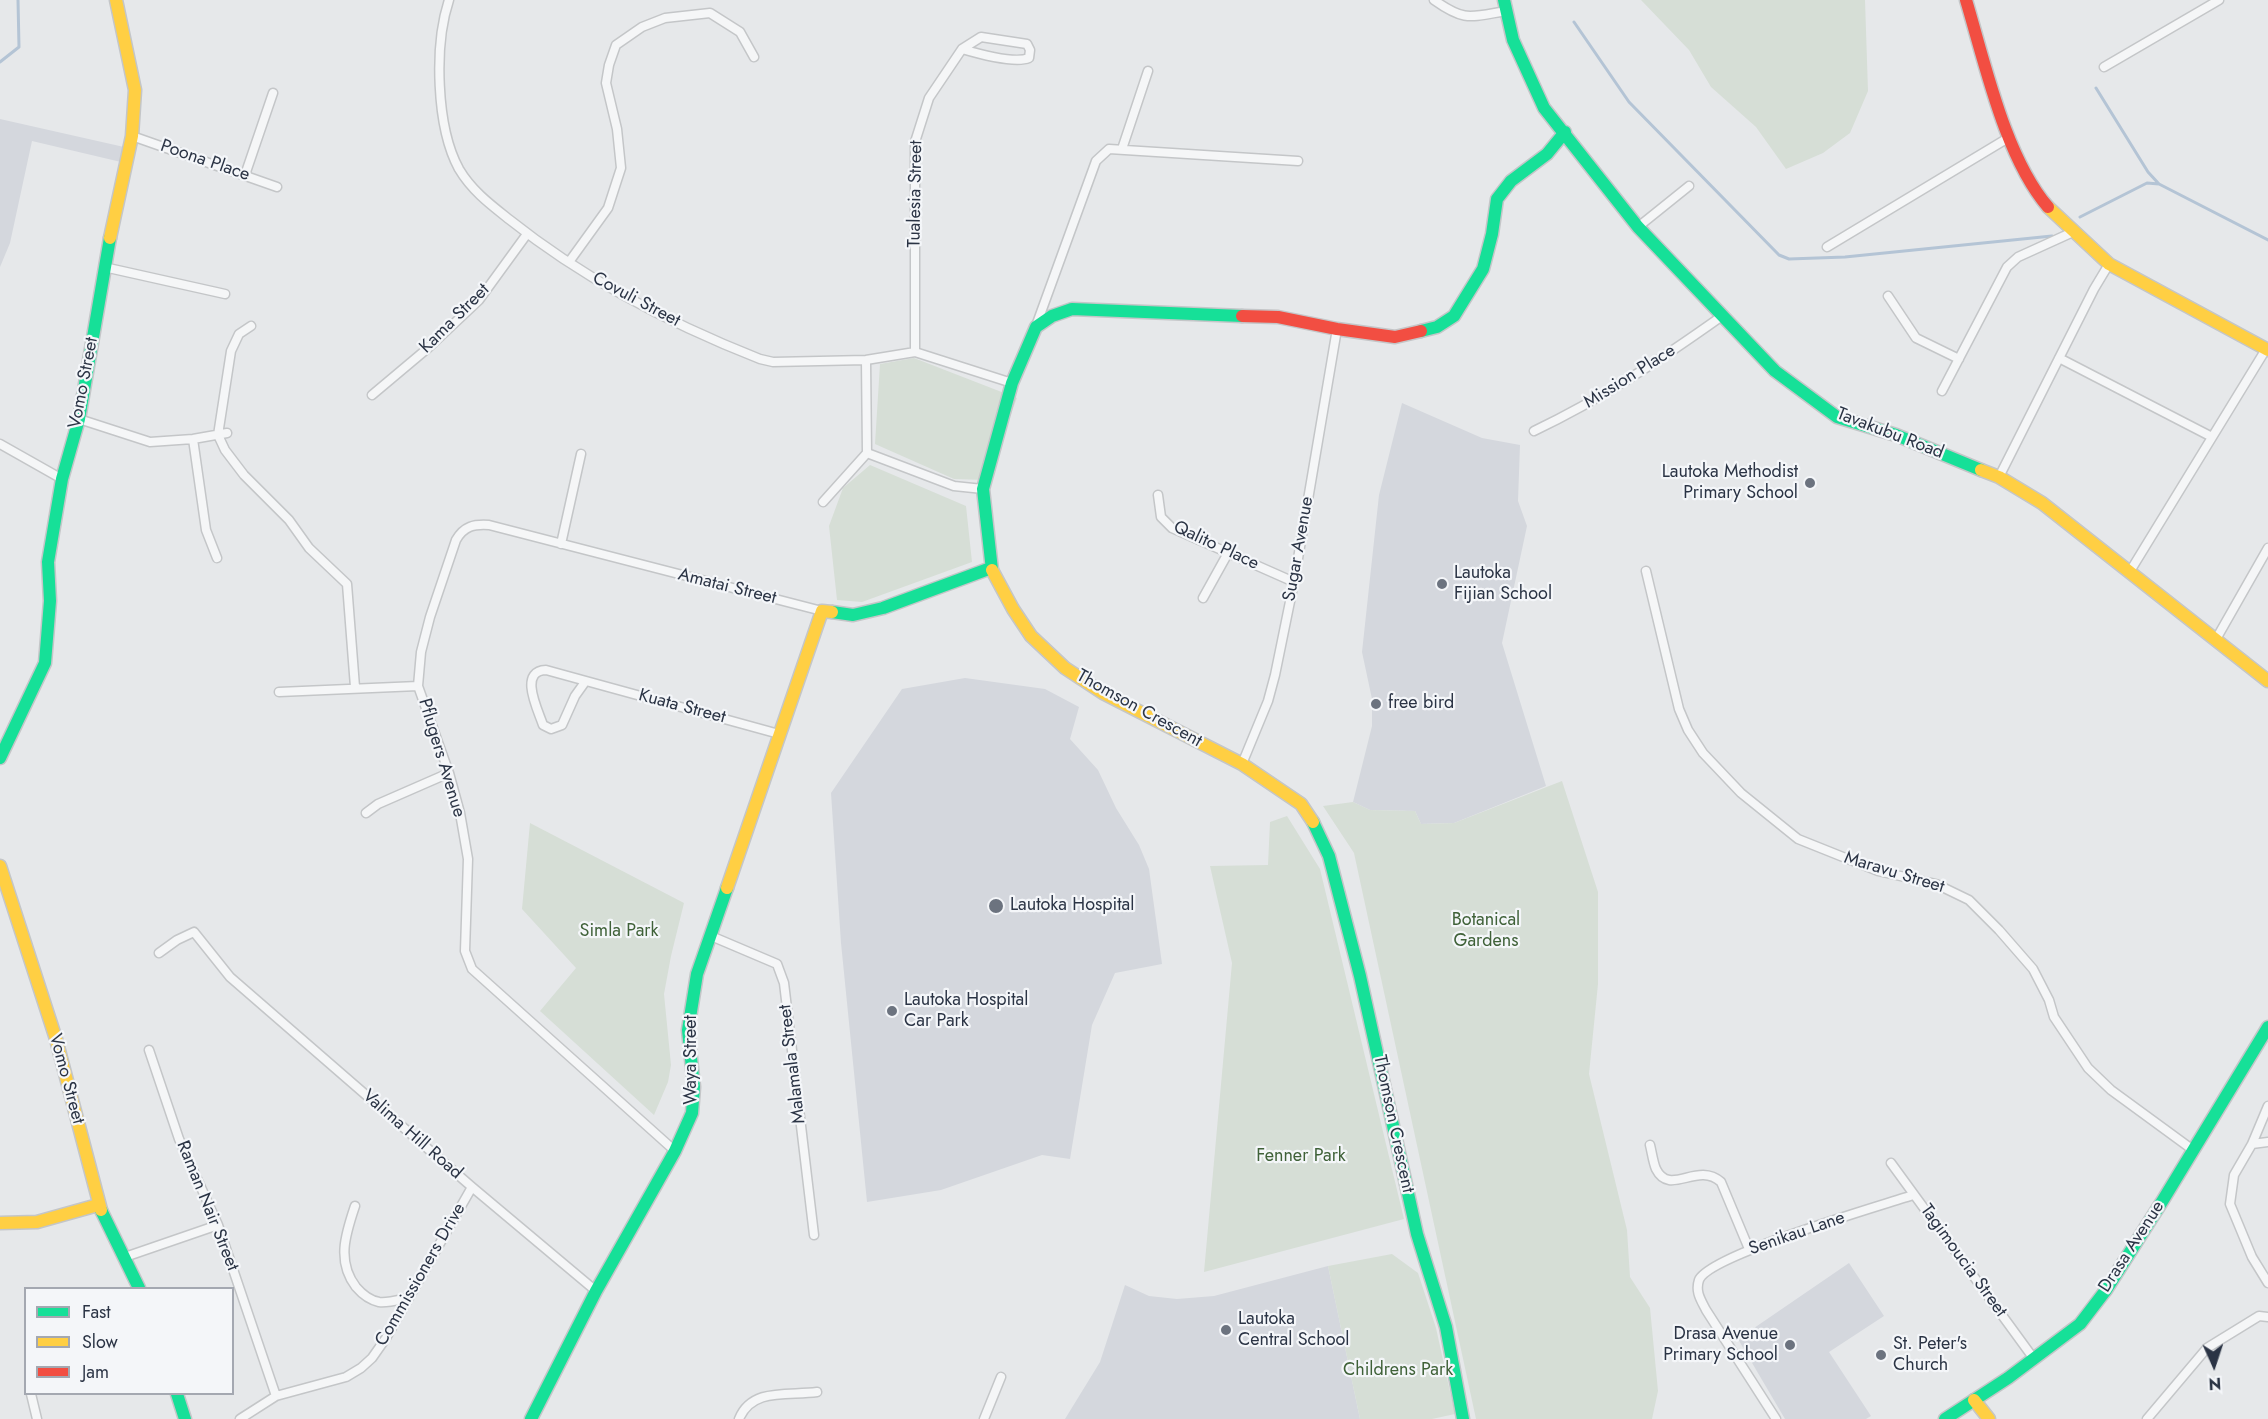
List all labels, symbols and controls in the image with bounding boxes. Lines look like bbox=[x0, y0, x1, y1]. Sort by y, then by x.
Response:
street label: Poona Place bbox=[158, 136, 252, 186]
street label: Tualesia Street bbox=[904, 140, 928, 248]
street label: Covuli Street bbox=[588, 268, 684, 332]
street label: Kama Street bbox=[416, 280, 494, 358]
street label: Vomo Street bbox=[65, 336, 103, 430]
street label: Mission Place bbox=[1580, 340, 1680, 414]
street label: Tavakubu Road bbox=[1833, 404, 1947, 464]
place label: Lautoka Methodist Primary School bbox=[1662, 462, 1798, 504]
marker: Lautoka Methodist Primary School bbox=[1803, 476, 1817, 490]
street label: Sugar Avenue bbox=[1279, 495, 1319, 603]
street label: Qalito Place bbox=[1170, 517, 1262, 575]
place label: Lautoka Fijian School bbox=[1454, 563, 1552, 606]
street label: Amatai Street bbox=[676, 564, 778, 610]
marker: Lautoka Fijian School bbox=[1435, 577, 1449, 591]
street label: Thomson Crescent bbox=[1073, 666, 1205, 752]
street label: Kuata Street bbox=[636, 685, 728, 729]
place label: free bird bbox=[1388, 693, 1454, 715]
street label: Pflugers Avenue bbox=[413, 696, 469, 820]
marker: free bird bbox=[1369, 697, 1383, 711]
street label: Maravu Street bbox=[1841, 848, 1947, 898]
place label: Lautoka Hospital bbox=[1010, 895, 1134, 917]
marker: Lautoka Hospital bbox=[987, 897, 1005, 915]
park label: Botanical Gardens bbox=[1452, 910, 1520, 952]
park label: Simla Park bbox=[580, 921, 658, 943]
place label: Lautoka Hospital Car Park bbox=[904, 990, 1028, 1032]
street label: Malamala Street bbox=[775, 1003, 811, 1125]
marker: Lautoka Hospital Car Park bbox=[885, 1004, 899, 1018]
street label: Waya Street bbox=[681, 1015, 703, 1105]
street label: Vomo Street bbox=[44, 1032, 88, 1126]
street label: Thomson Crescent bbox=[1368, 1053, 1418, 1195]
street label: Valima Hill Road bbox=[357, 1086, 467, 1184]
street label: Raman Nair Street bbox=[171, 1138, 243, 1274]
park label: Fenner Park bbox=[1256, 1146, 1346, 1168]
street label: Drasa Avenue bbox=[2094, 1197, 2170, 1297]
street label: Commissioners Drive bbox=[371, 1200, 471, 1350]
street label: Tagimoucia Street bbox=[1915, 1201, 2011, 1321]
street label: Senikau Lane bbox=[1746, 1207, 1848, 1261]
legend bbox=[24, 1287, 234, 1395]
text: Fast bbox=[82, 1299, 111, 1325]
place label: Lautoka Central School bbox=[1238, 1309, 1349, 1352]
marker: Lautoka Central School bbox=[1219, 1323, 1233, 1337]
place label: Drasa Avenue Primary School bbox=[1663, 1324, 1778, 1366]
text: Slow bbox=[82, 1329, 118, 1355]
place label: St. Peter's Church bbox=[1893, 1334, 1967, 1376]
north arrow bbox=[2184, 1335, 2244, 1395]
marker: Drasa Avenue Primary School bbox=[1783, 1338, 1797, 1352]
marker: St. Peter's Church bbox=[1874, 1348, 1888, 1362]
text: Jam bbox=[82, 1359, 109, 1385]
park label: Childrens Park bbox=[1343, 1360, 1453, 1382]
text: N bbox=[2208, 1372, 2222, 1395]

